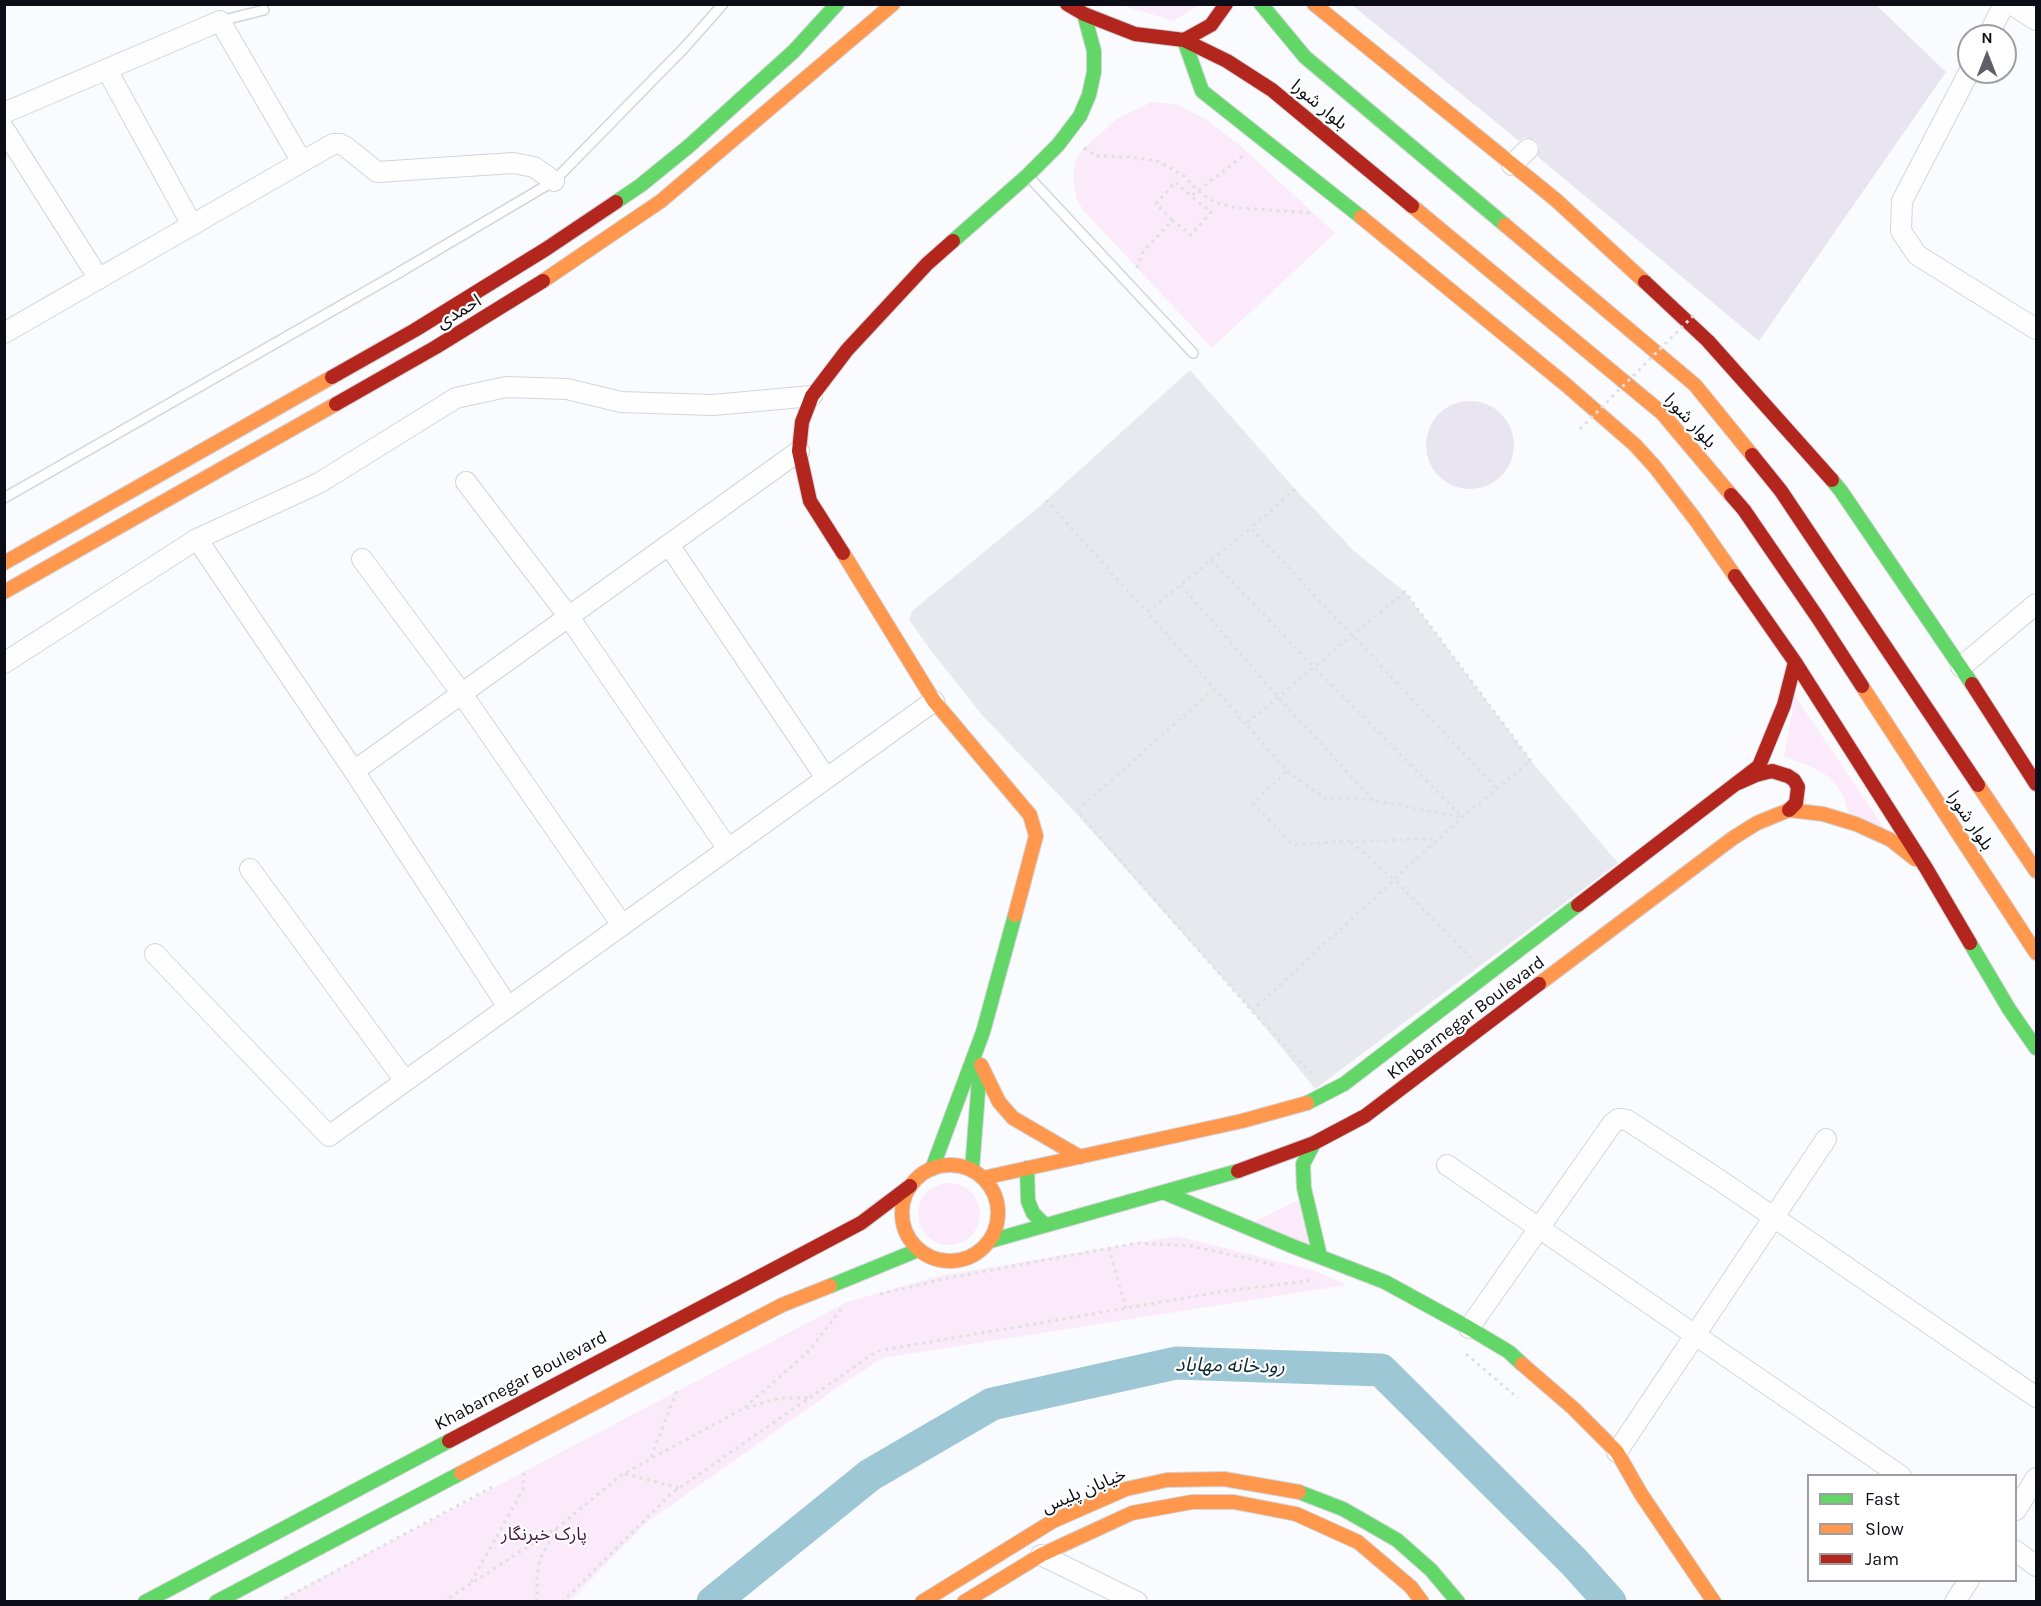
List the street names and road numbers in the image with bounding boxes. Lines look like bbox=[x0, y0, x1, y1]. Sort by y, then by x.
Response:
street label: بلوار شورا bbox=[1286, 75, 1352, 135]
street label: احمدی bbox=[433, 290, 485, 334]
street label: بلوار شورا bbox=[1659, 389, 1721, 453]
street label: بلوار شورا bbox=[1942, 787, 1998, 855]
street label: Khabarnegar Boulevard bbox=[1383, 952, 1549, 1084]
street label: Khabarnegar Boulevard bbox=[431, 1326, 611, 1436]
street label: خیابان پلیس bbox=[1039, 1464, 1129, 1518]

